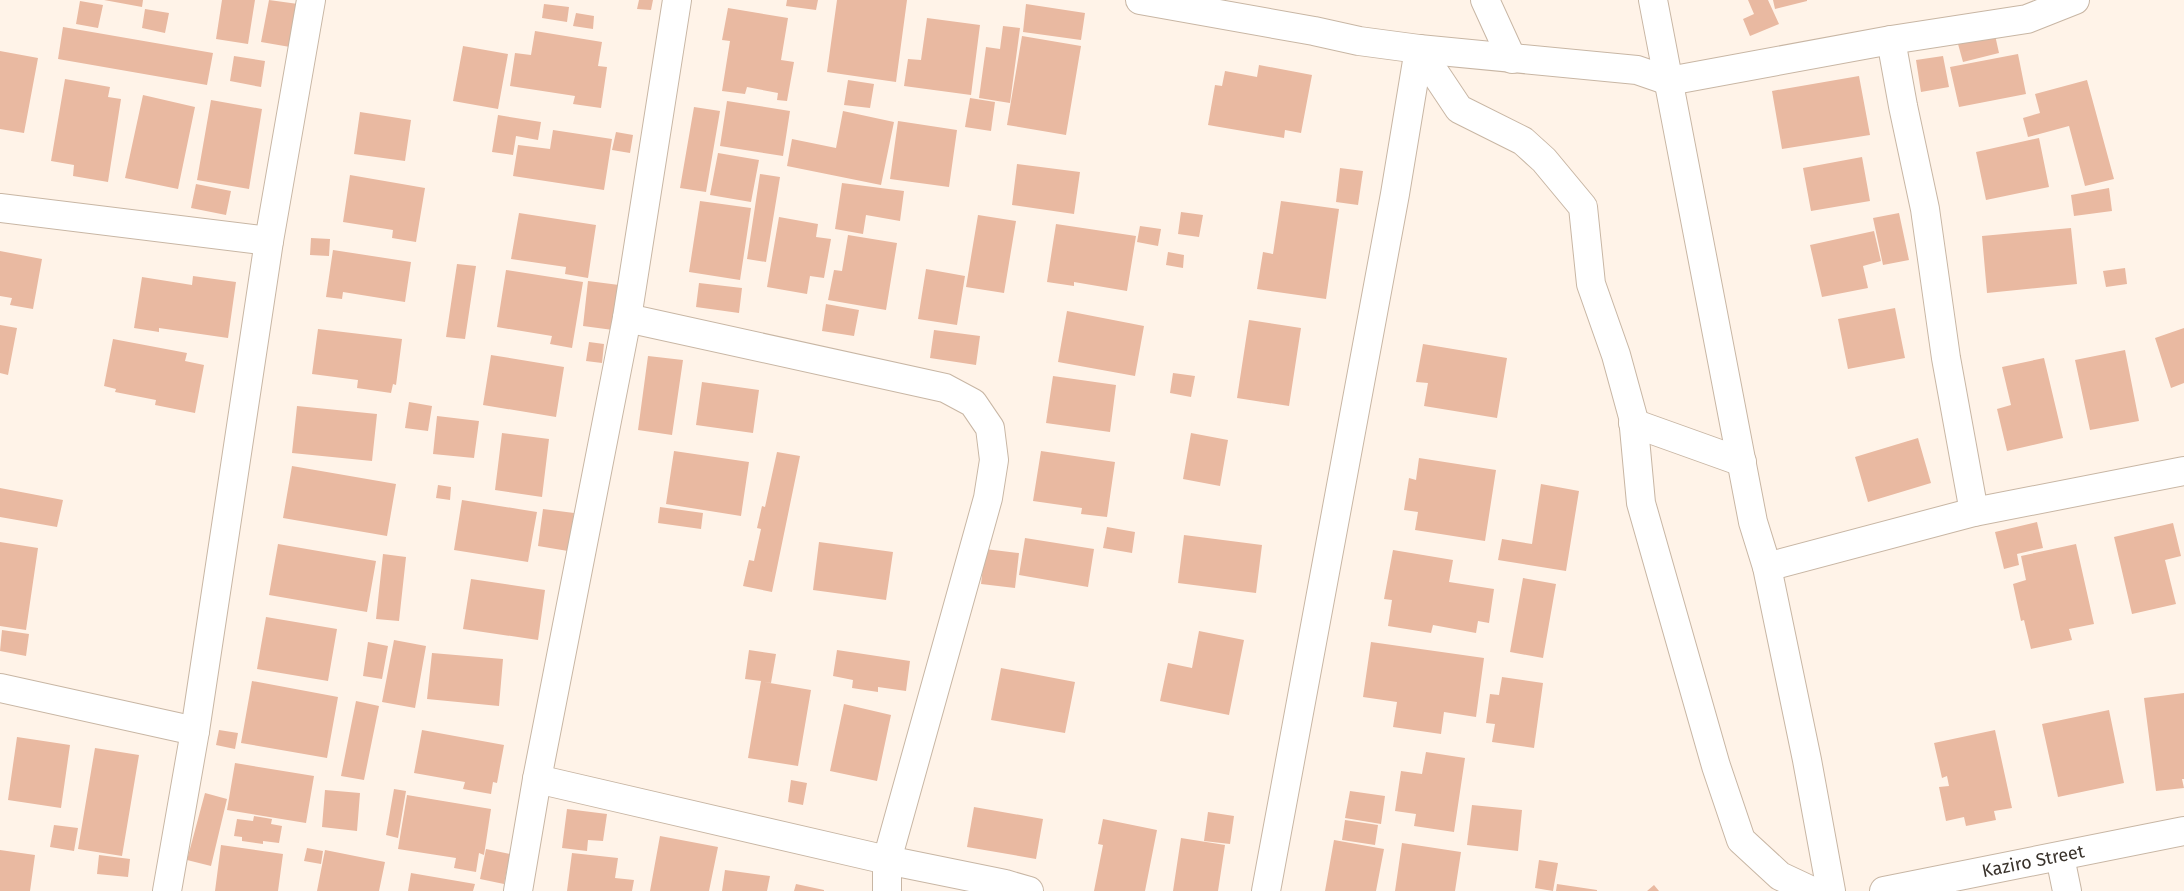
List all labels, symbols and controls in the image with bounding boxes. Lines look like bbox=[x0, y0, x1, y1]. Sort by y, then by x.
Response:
street label: Kaziro Street bbox=[1980, 840, 2087, 882]

